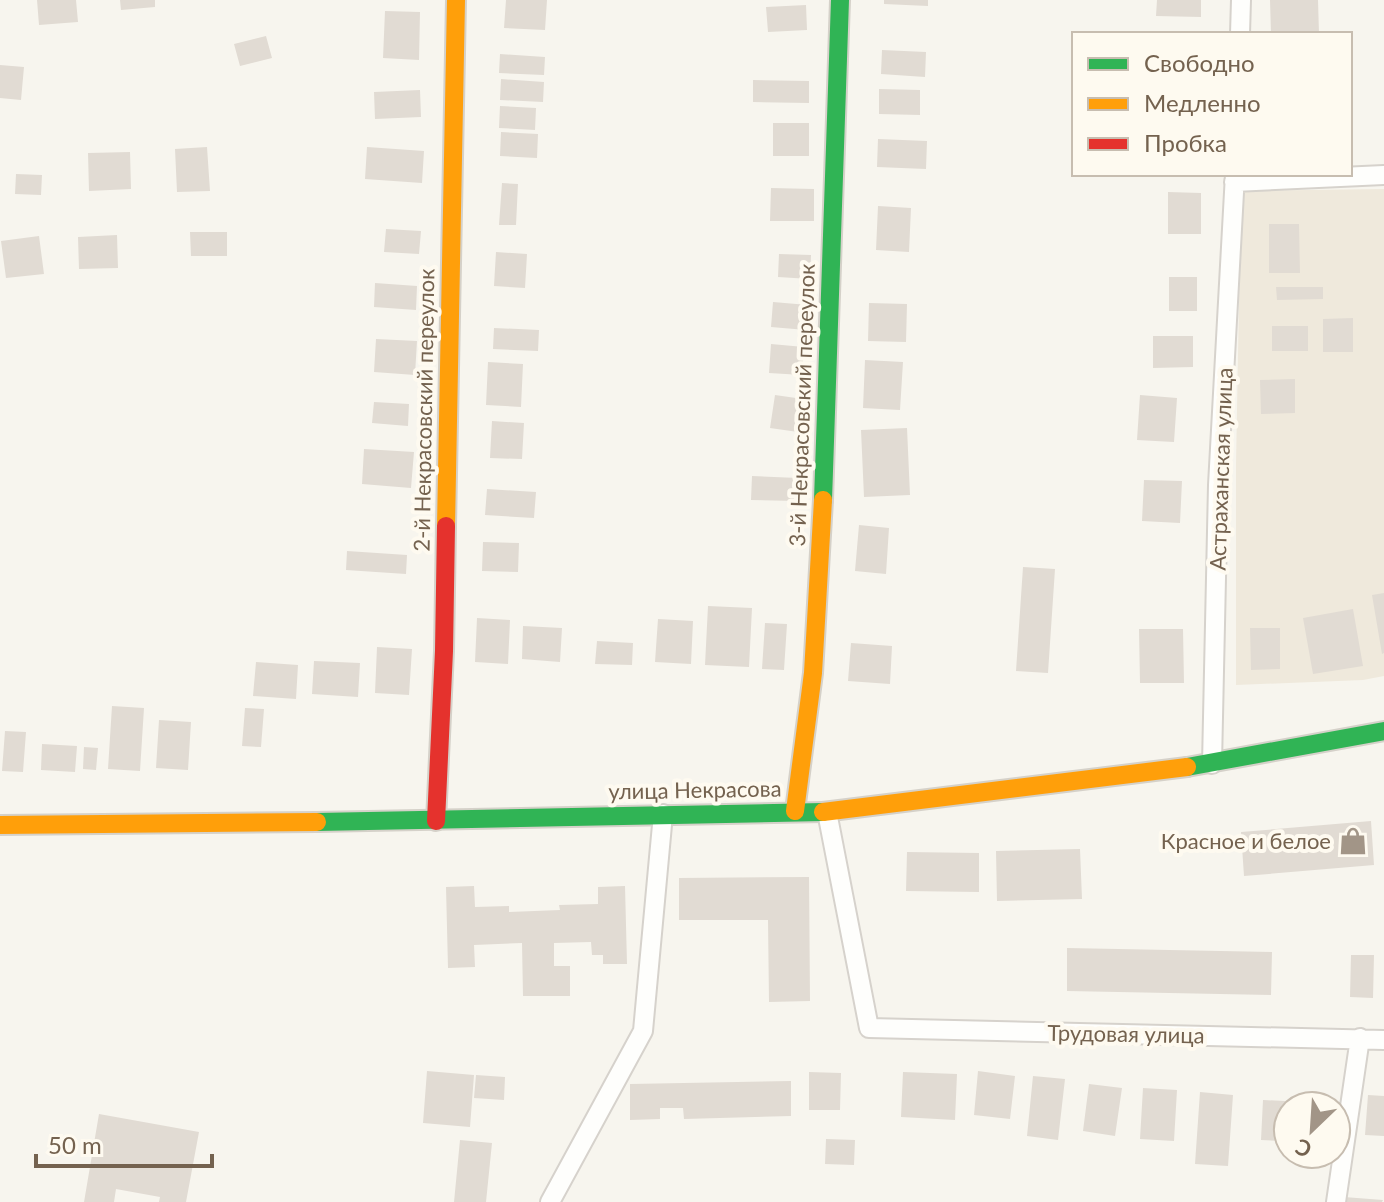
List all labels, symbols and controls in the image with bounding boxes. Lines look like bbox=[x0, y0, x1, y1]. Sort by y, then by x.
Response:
legend bbox=[1072, 32, 1352, 176]
text: Свободно bbox=[1144, 48, 1255, 77]
text: Медленно bbox=[1144, 88, 1261, 117]
text: Пробка bbox=[1144, 128, 1227, 157]
street label: 3-й Некрасовский переулок bbox=[783, 262, 820, 547]
street label: 2-й Некрасовский переулок bbox=[408, 268, 439, 552]
street label: Астраханская улица bbox=[1203, 367, 1238, 571]
street label: улица Некрасова bbox=[608, 774, 782, 805]
shop icon: Красное и белое bbox=[1338, 826, 1368, 856]
place label: Красное и белое bbox=[1161, 827, 1331, 854]
street label: Трудовая улица bbox=[1047, 1019, 1205, 1048]
north arrow bbox=[1272, 1090, 1352, 1170]
scale bar bbox=[36, 1118, 212, 1168]
text: 50 m bbox=[48, 1130, 102, 1159]
text: С bbox=[1291, 1133, 1316, 1164]

